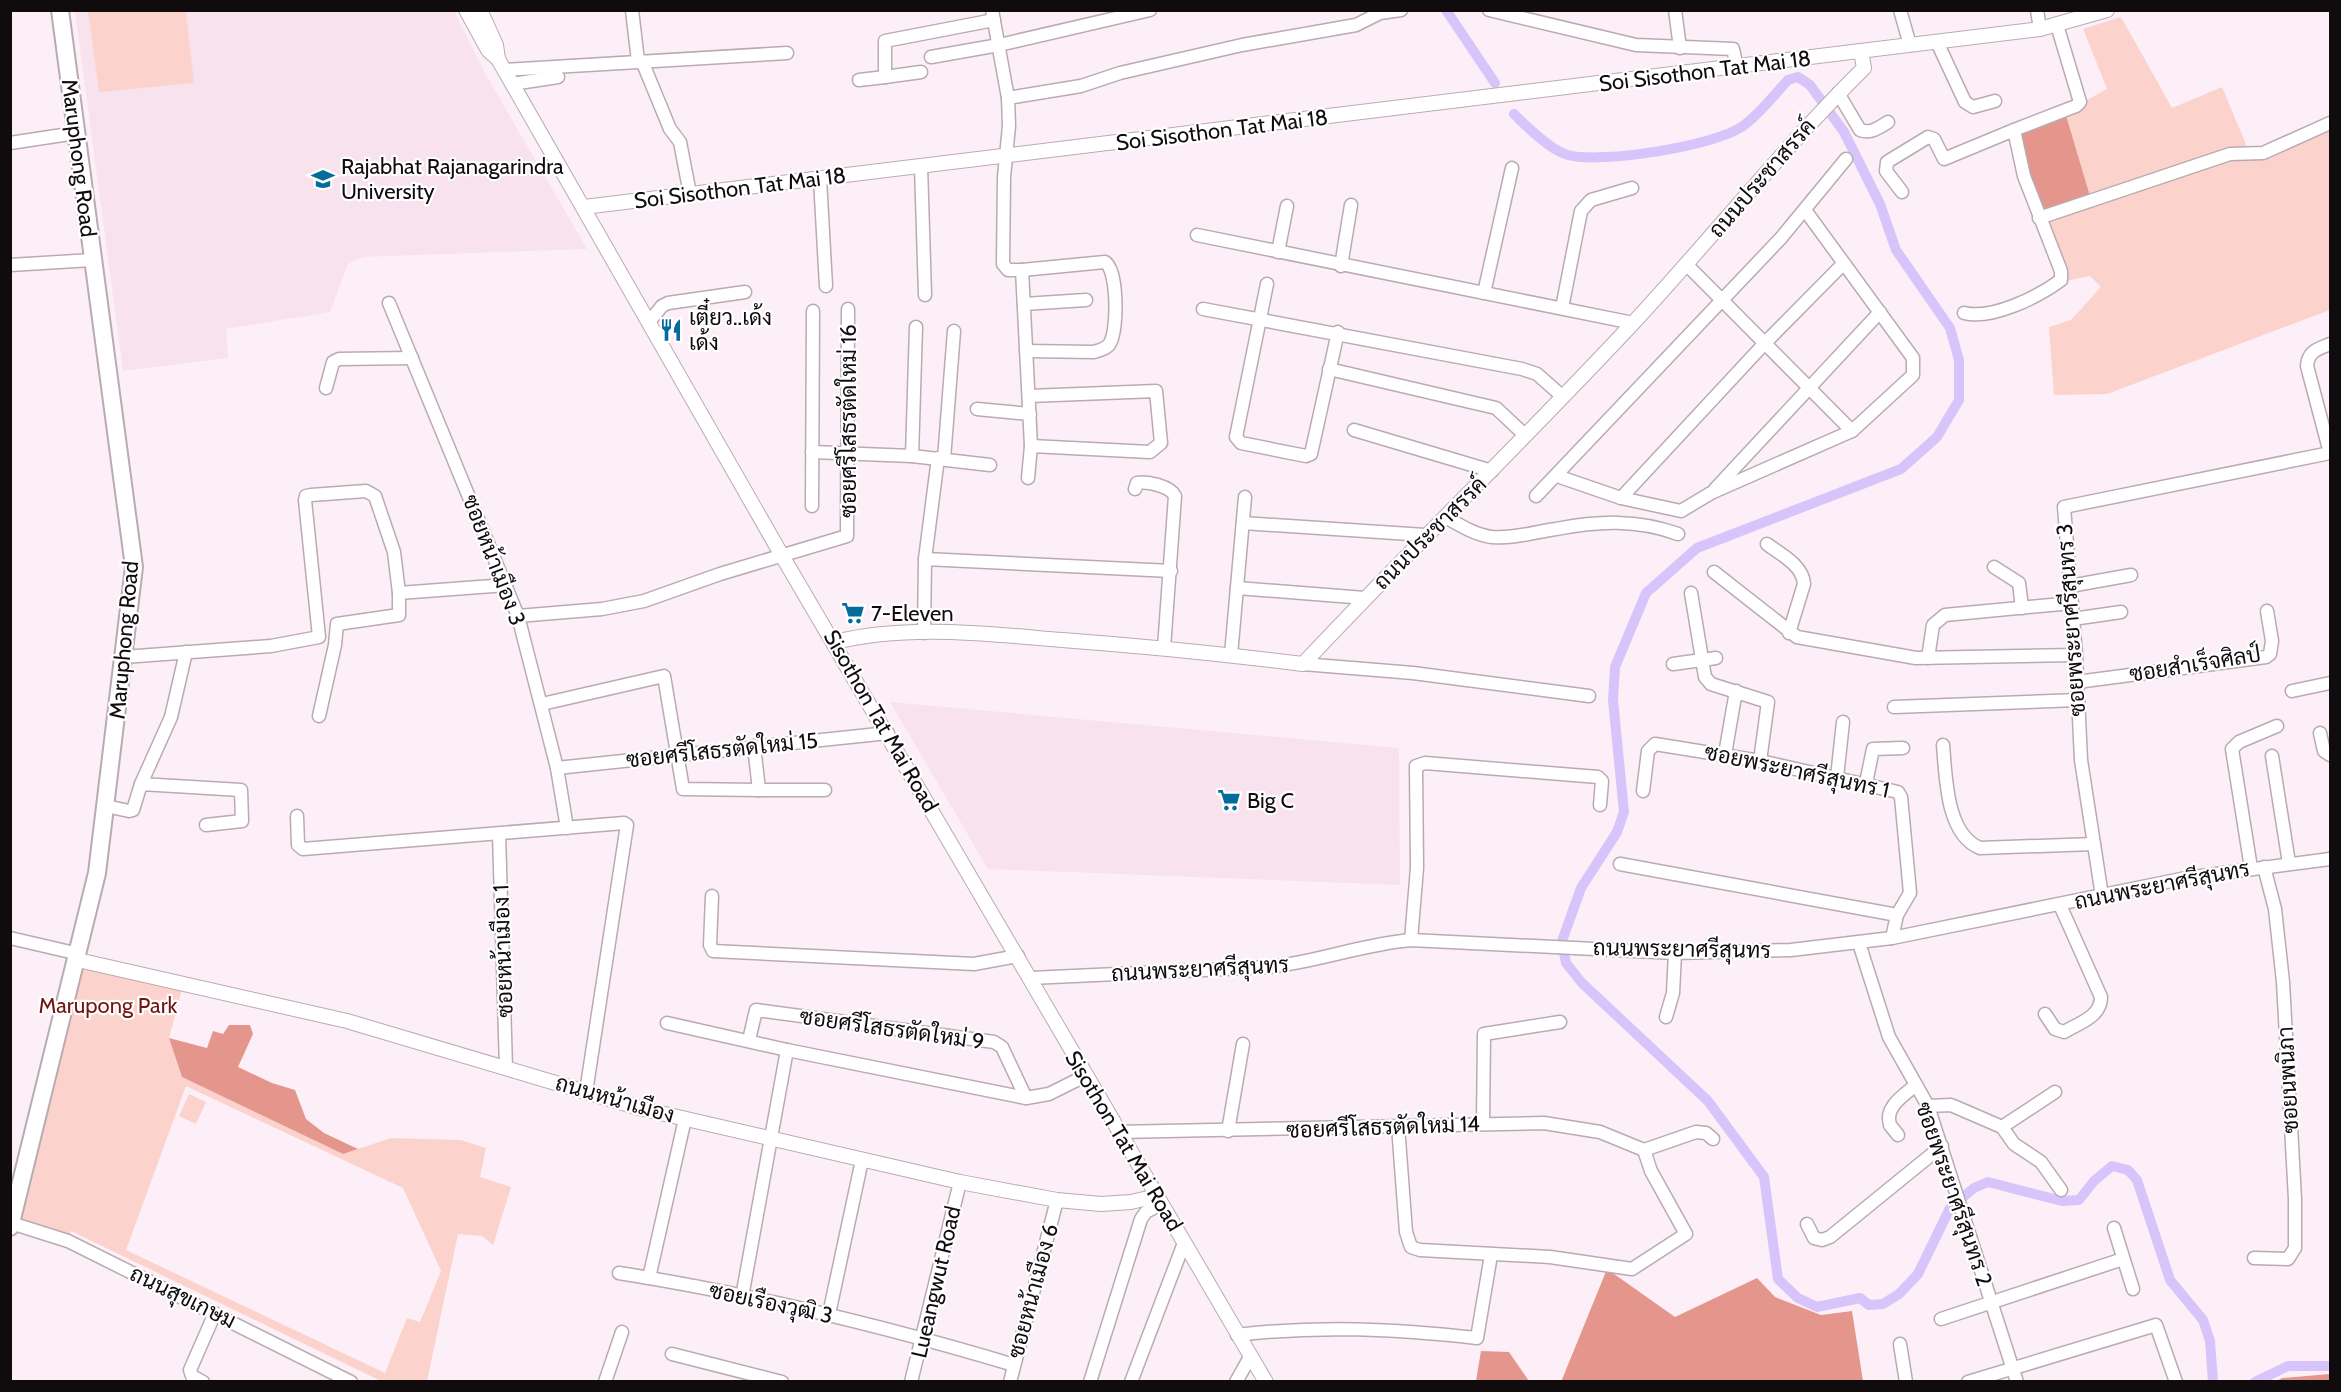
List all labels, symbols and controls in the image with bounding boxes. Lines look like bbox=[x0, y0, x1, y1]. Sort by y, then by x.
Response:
street label: Soi Sisothon Tat Mai 18 bbox=[1598, 45, 1812, 97]
street label: Maruphong Road bbox=[56, 77, 102, 239]
street label: Soi Sisothon Tat Mai 18 bbox=[1115, 104, 1329, 156]
street label: ถนนประชาสรรค์ bbox=[1702, 112, 1821, 243]
place label: Rajabhat Rajanagarindra University bbox=[341, 153, 564, 205]
street label: Soi Sisothon Tat Mai 18 bbox=[633, 162, 847, 214]
school or university icon: Rajabhat Rajanagarindra University bbox=[310, 166, 336, 192]
place label: เตี๋ยว..เด้ง เด้ง bbox=[689, 298, 772, 356]
restaurant icon: เตี๋ยว..เด้ง เด้ง bbox=[658, 317, 684, 343]
street label: ซอยศรีโสธรตัดใหม่ 16 bbox=[834, 324, 862, 518]
street label: ถนนประชาสรรค์ bbox=[1367, 470, 1492, 595]
street label: ซอยหน้าเมือง 3 bbox=[457, 490, 532, 629]
street label: ซอยพระยาศรีสุนทร 3 bbox=[2051, 523, 2093, 717]
street label: Maruphong Road bbox=[104, 560, 144, 720]
supermarket icon: 7-Eleven bbox=[840, 600, 866, 626]
place label: 7-Eleven bbox=[871, 600, 954, 627]
street label: Sisothon Tat Mai Road bbox=[818, 625, 944, 817]
street label: ซอยสำเร็จศิลป์ bbox=[2127, 638, 2263, 688]
street label: ซอยศรีโสธรตัดใหม่ 15 bbox=[625, 726, 819, 774]
street label: ซอยพระยาศรีสุนทร 1 bbox=[1702, 738, 1892, 806]
supermarket icon: Big C bbox=[1216, 787, 1242, 813]
place label: Big C bbox=[1247, 787, 1294, 814]
street label: ถนนพระยาศรีสุนทร bbox=[2072, 855, 2252, 917]
street label: ซอยหน้าเมือง 1 bbox=[486, 884, 519, 1018]
street label: ถนนพระยาศรีสุนทร bbox=[1593, 934, 1771, 966]
street label: ถนนพระยาศรีสุนทร bbox=[1110, 951, 1290, 989]
park label: Marupong Park bbox=[39, 992, 178, 1019]
street label: ซอยศรีโสธรตัดใหม่ 9 bbox=[798, 1002, 986, 1055]
street label: ซอยนพนิภา bbox=[2272, 1026, 2304, 1134]
street label: Sisothon Tat Mai Road bbox=[1059, 1046, 1189, 1236]
street label: ถนนหน้าเมือง bbox=[552, 1068, 678, 1129]
street label: ซอยพระยาศรีสุนทร 2 bbox=[1908, 1098, 1998, 1290]
street label: ซอยศรีโสธรตัดใหม่ 14 bbox=[1286, 1109, 1481, 1144]
street label: Lueangwut Road bbox=[905, 1203, 967, 1361]
street label: ซอยหน้าเมือง 6 bbox=[1001, 1220, 1064, 1361]
street label: ถนนสุขเกษม bbox=[125, 1260, 240, 1336]
street label: ซอยเรืองวุฒิ 3 bbox=[706, 1277, 835, 1331]

